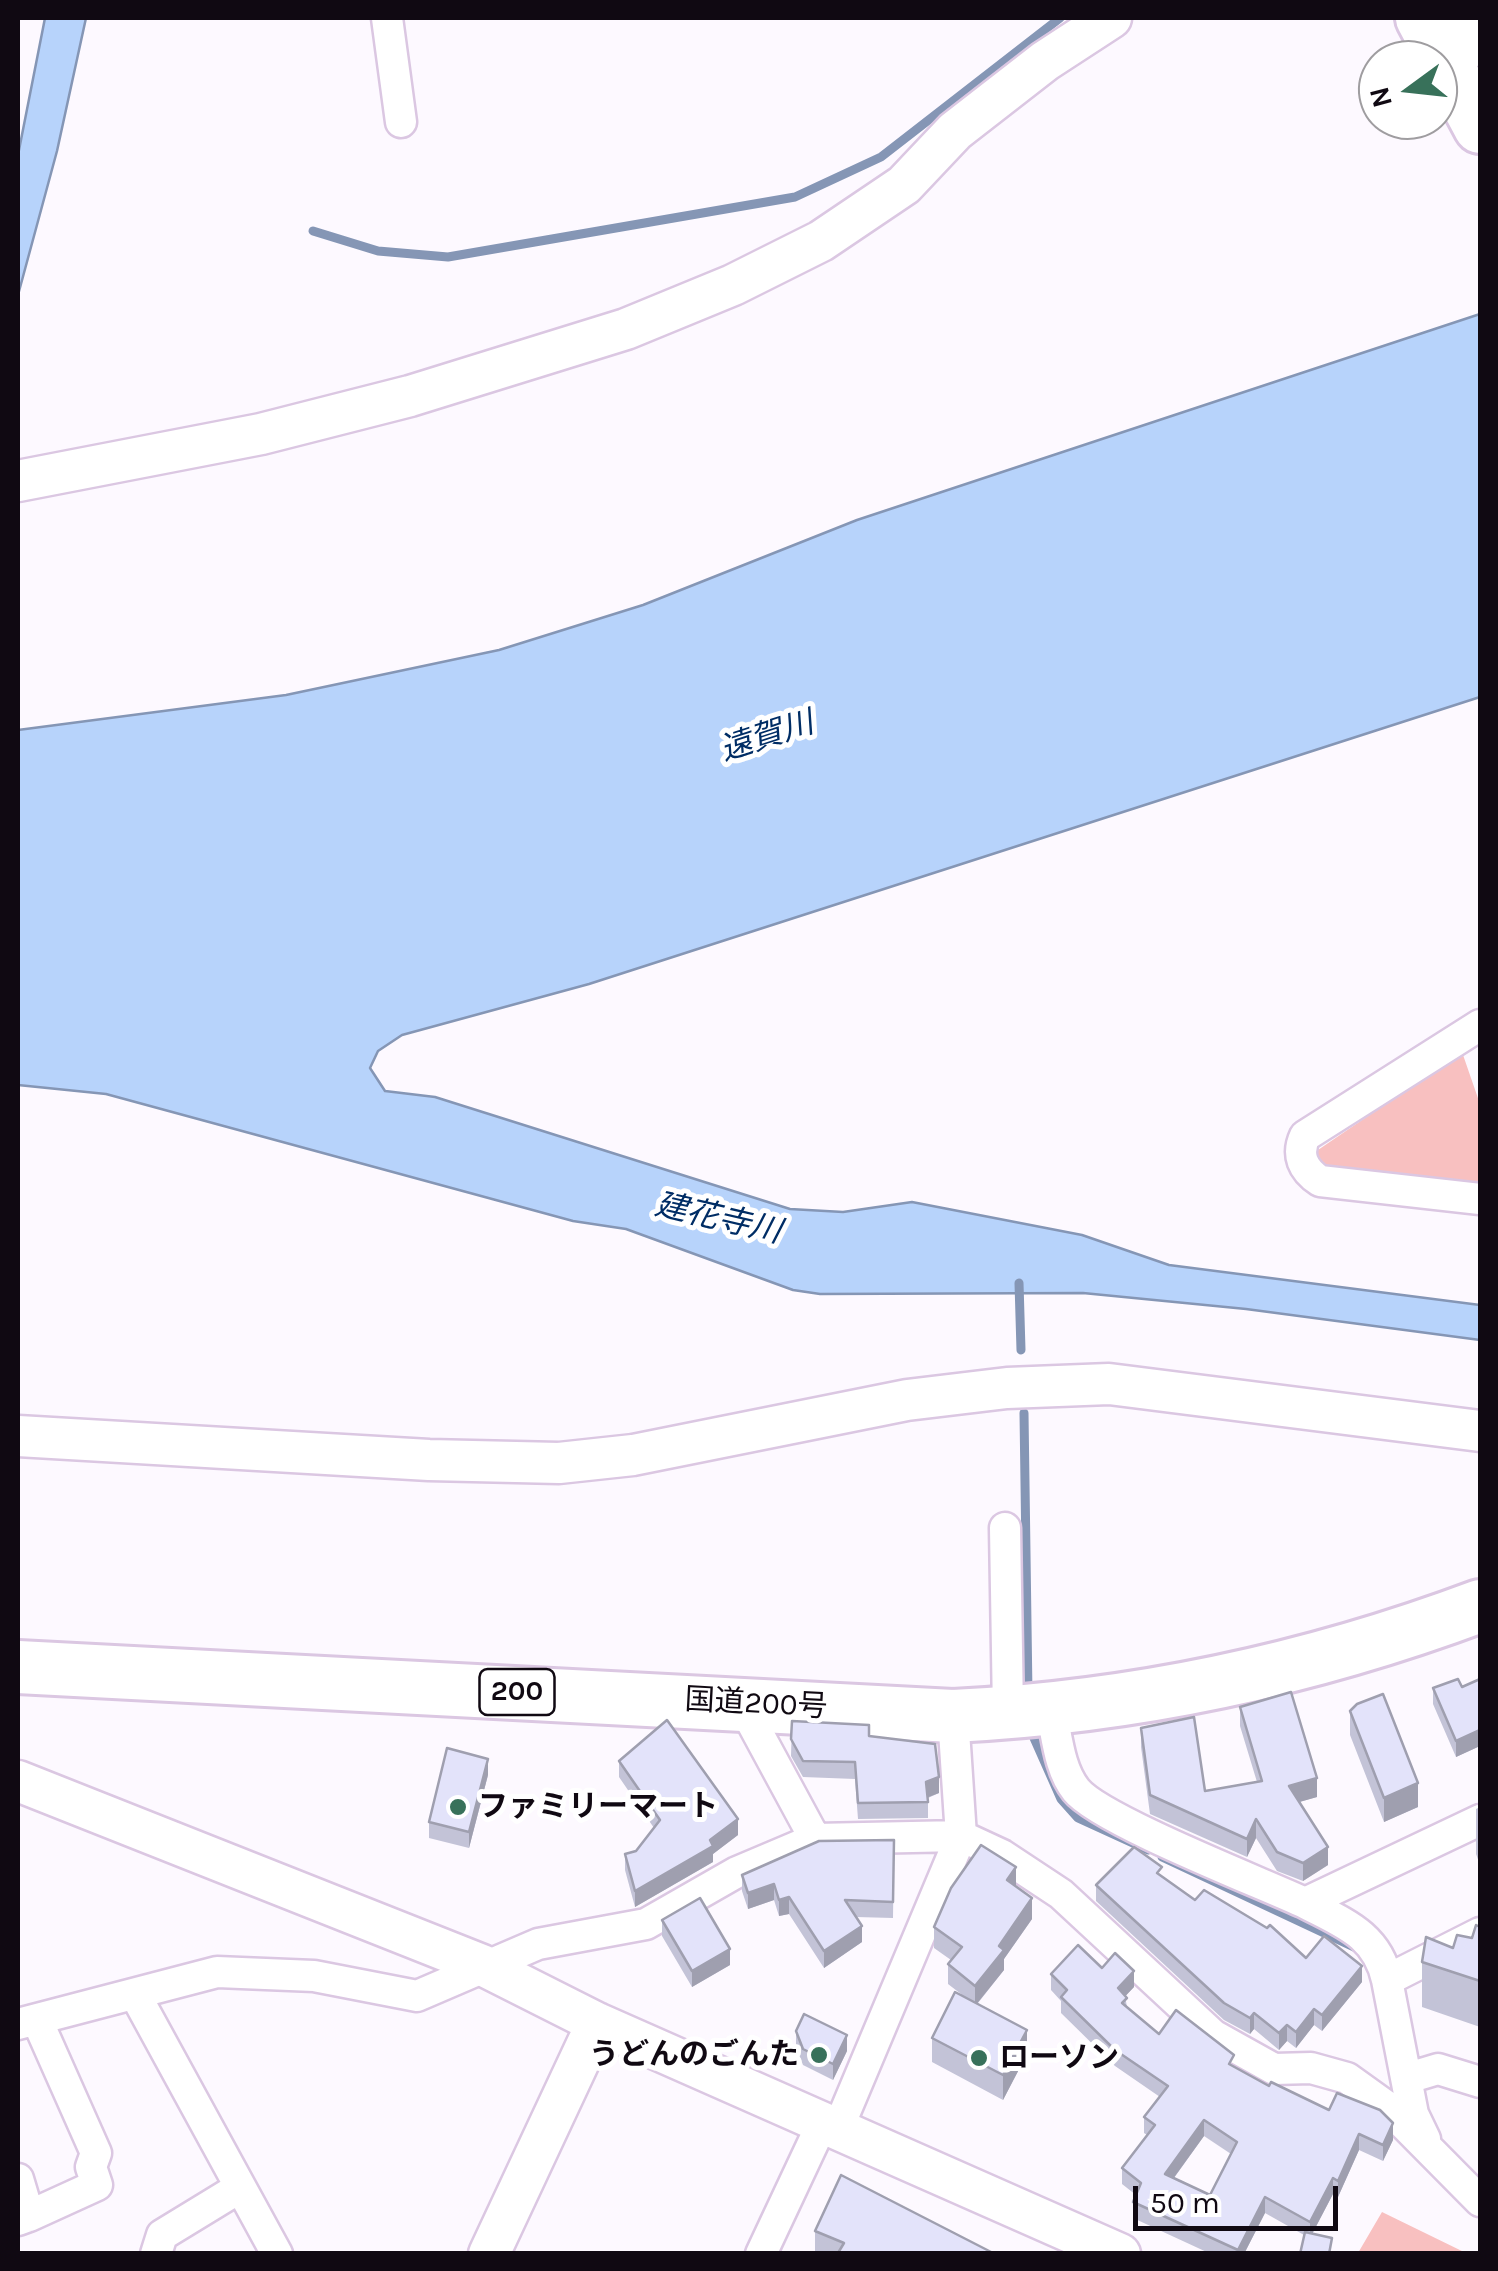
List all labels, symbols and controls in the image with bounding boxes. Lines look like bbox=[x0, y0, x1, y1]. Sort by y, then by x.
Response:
north arrow bbox=[1358, 40, 1458, 140]
text: N bbox=[1362, 83, 1399, 111]
water label: 遠賀川 bbox=[715, 704, 819, 770]
water label: 建花寺川 bbox=[651, 1186, 785, 1252]
road number: 200 bbox=[480, 1669, 554, 1715]
street label: 国道200号 bbox=[684, 1682, 828, 1726]
place label: ファミリーマート bbox=[478, 1789, 718, 1825]
marker: ファミリーマート bbox=[447, 1796, 469, 1818]
place label: うどんのごんた bbox=[589, 2037, 799, 2073]
place label: ローソン bbox=[999, 2040, 1119, 2076]
marker: うどんのごんた bbox=[808, 2044, 830, 2066]
marker: ローソン bbox=[968, 2047, 990, 2069]
scale bar bbox=[1138, 2166, 1343, 2228]
text: 50 m bbox=[1150, 2185, 1220, 2221]

